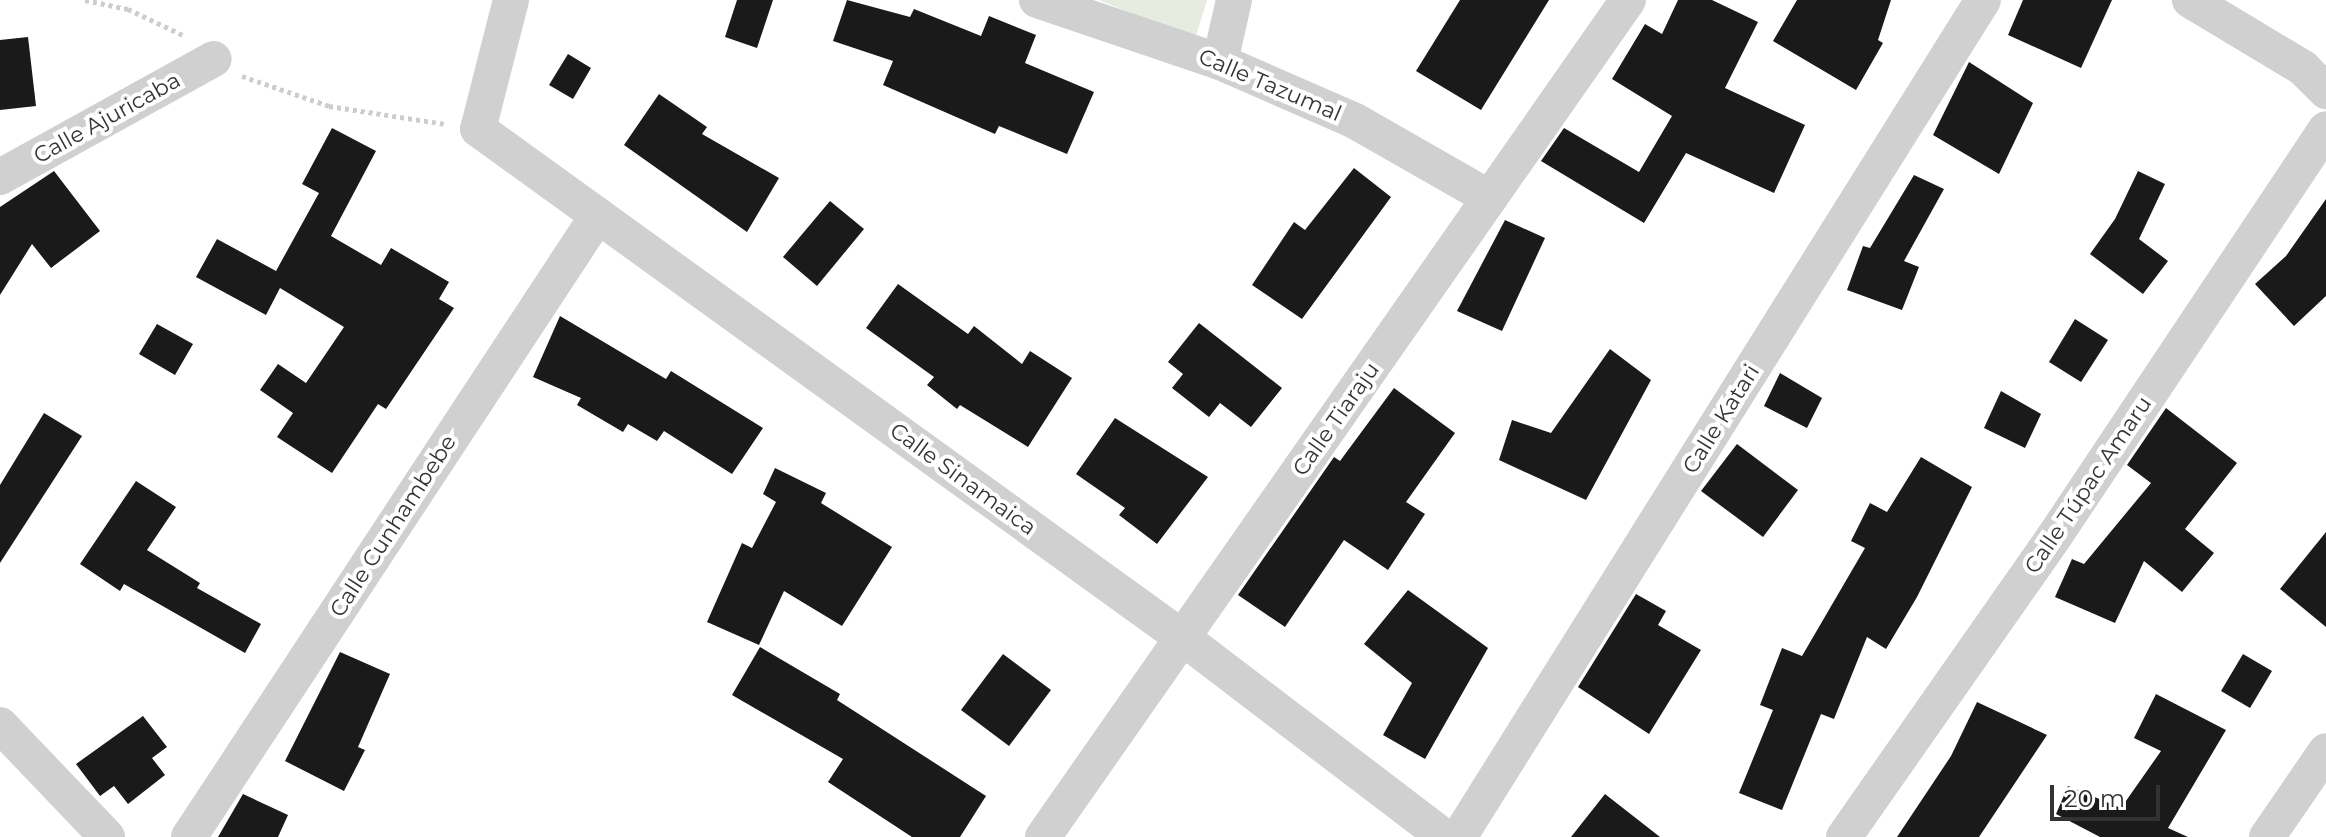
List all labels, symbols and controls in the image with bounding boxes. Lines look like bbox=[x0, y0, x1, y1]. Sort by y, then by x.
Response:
street label: Calle Tazumal bbox=[1195, 43, 1345, 127]
street label: Calle Ajuricaba bbox=[29, 67, 185, 169]
street label: Calle Tiaraju bbox=[1287, 357, 1385, 481]
street label: Calle Katari bbox=[1677, 360, 1765, 478]
street label: Calle Túpac Amaru bbox=[2019, 391, 2157, 579]
street label: Calle Sinamaica bbox=[885, 417, 1041, 541]
street label: Calle Cunhambebe bbox=[324, 430, 462, 622]
scale bar bbox=[2054, 769, 2164, 819]
text: 20 m bbox=[2064, 784, 2125, 813]

